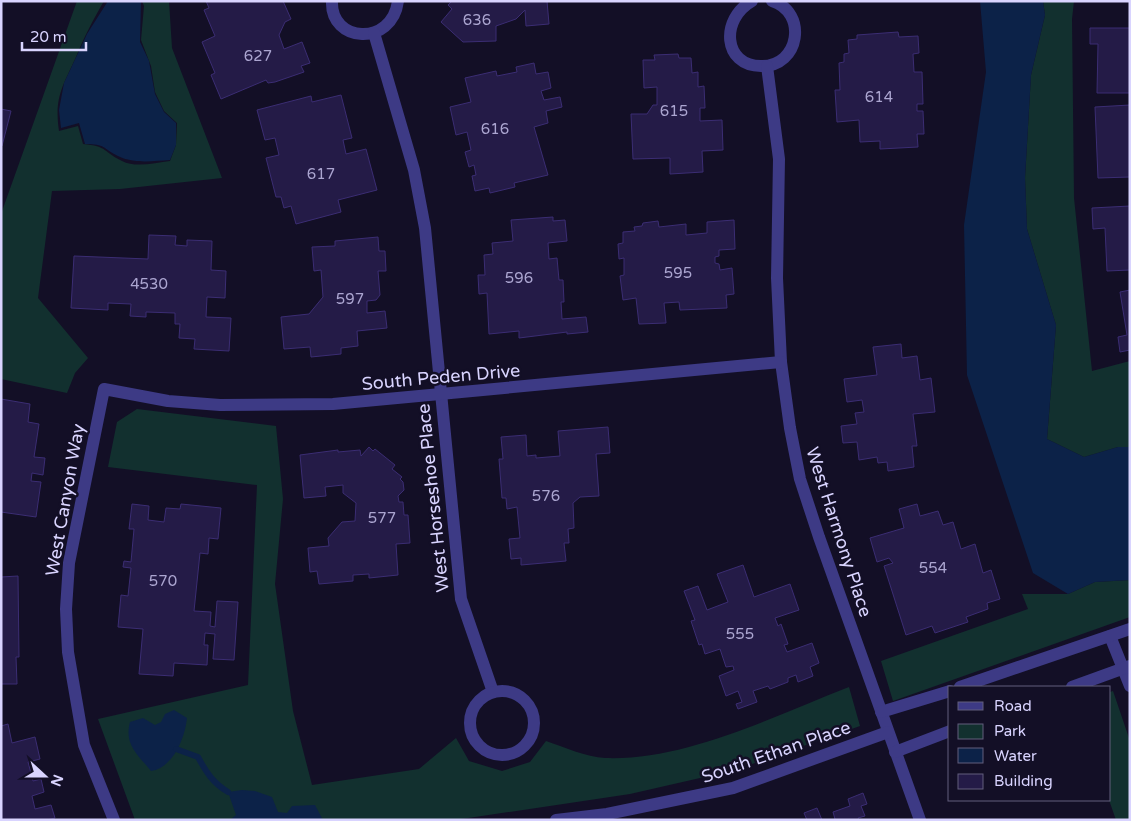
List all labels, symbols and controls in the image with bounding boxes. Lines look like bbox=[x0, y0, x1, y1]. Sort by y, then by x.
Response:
house number: 636 bbox=[463, 11, 491, 29]
scale bar bbox=[22, 20, 86, 52]
text: 20 m bbox=[30, 28, 67, 46]
house number: 627 bbox=[244, 47, 272, 65]
house number: 614 bbox=[865, 88, 893, 106]
house number: 615 bbox=[660, 102, 688, 120]
house number: 616 bbox=[481, 120, 509, 138]
house number: 617 bbox=[307, 165, 335, 183]
house number: 595 bbox=[664, 264, 692, 282]
house number: 596 bbox=[505, 269, 533, 287]
house number: 4530 bbox=[130, 275, 168, 293]
house number: 597 bbox=[336, 290, 364, 308]
street label: South Peden Drive bbox=[361, 359, 521, 395]
street label: West Horseshoe Place bbox=[412, 403, 454, 593]
street label: West Canyon Way bbox=[41, 422, 89, 578]
street label: West Harmony Place bbox=[801, 444, 877, 620]
house number: 576 bbox=[532, 487, 560, 505]
house number: 577 bbox=[368, 509, 396, 527]
house number: 554 bbox=[919, 559, 947, 577]
house number: 570 bbox=[149, 572, 177, 590]
house number: 555 bbox=[726, 625, 754, 643]
legend bbox=[948, 686, 1111, 801]
text: Road bbox=[994, 697, 1032, 715]
street label: South Ethan Place bbox=[698, 716, 854, 788]
text: Park bbox=[994, 722, 1026, 740]
text: Water bbox=[994, 747, 1037, 765]
north arrow bbox=[20, 751, 70, 801]
text: N bbox=[47, 772, 67, 789]
text: Building bbox=[994, 772, 1053, 790]

